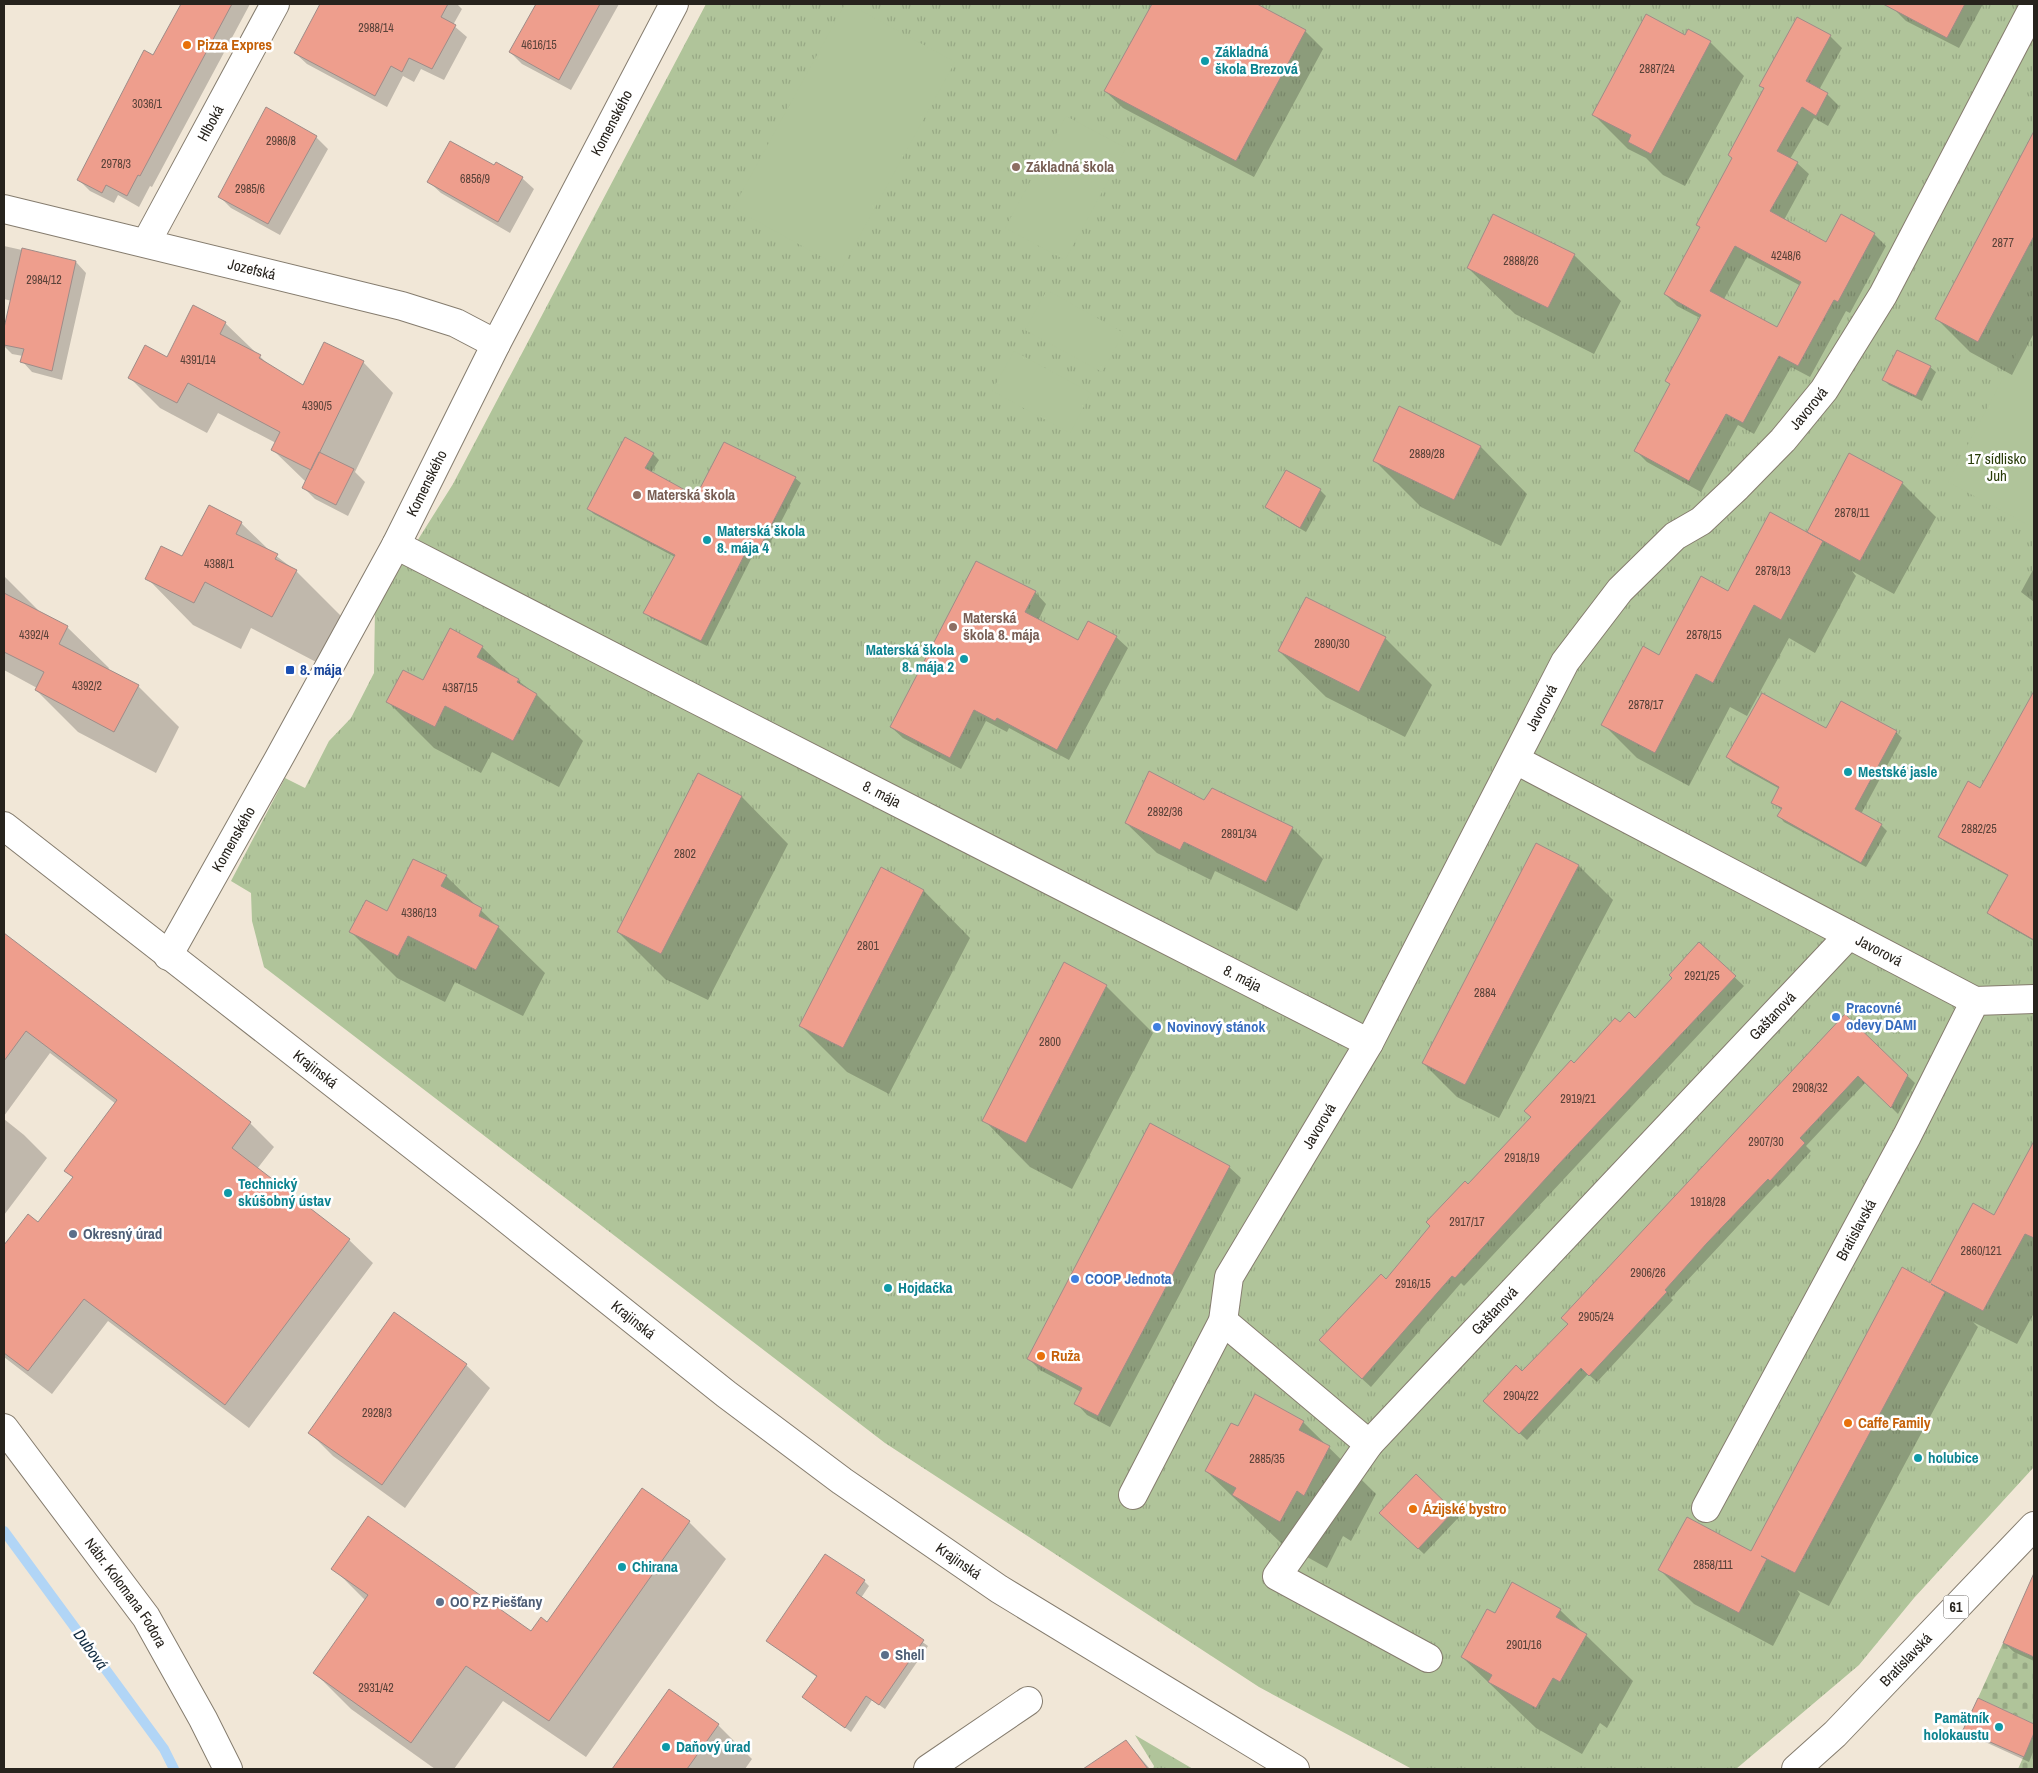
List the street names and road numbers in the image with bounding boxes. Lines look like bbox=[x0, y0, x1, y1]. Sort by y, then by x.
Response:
street label: Komenského bbox=[585, 86, 637, 159]
street label: Hlboká bbox=[192, 101, 229, 145]
street label: Jozefská bbox=[226, 253, 278, 285]
street label: Javorová bbox=[1784, 382, 1832, 434]
street label: Komenského bbox=[401, 446, 452, 520]
street label: Javorová bbox=[1520, 680, 1562, 735]
street label: 8. mája bbox=[859, 775, 905, 812]
street label: Komenského bbox=[206, 802, 260, 875]
street label: Javorová bbox=[1852, 929, 1906, 971]
street label: 8. mája bbox=[1220, 959, 1266, 997]
street label: Gaštanová bbox=[1744, 987, 1800, 1045]
street label: Krajinská bbox=[289, 1045, 342, 1093]
street label: Javorová bbox=[1297, 1099, 1341, 1153]
street label: Bratislavská bbox=[1831, 1195, 1881, 1264]
street label: Gaštanová bbox=[1466, 1281, 1523, 1339]
street label: Krajinská bbox=[607, 1295, 660, 1344]
street label: Nábr. Kolomana Fodora bbox=[80, 1533, 172, 1651]
street label: Krajinská bbox=[932, 1537, 986, 1584]
road number: 61 bbox=[1944, 1595, 1968, 1618]
street label: Bratislavská bbox=[1875, 1628, 1936, 1691]

